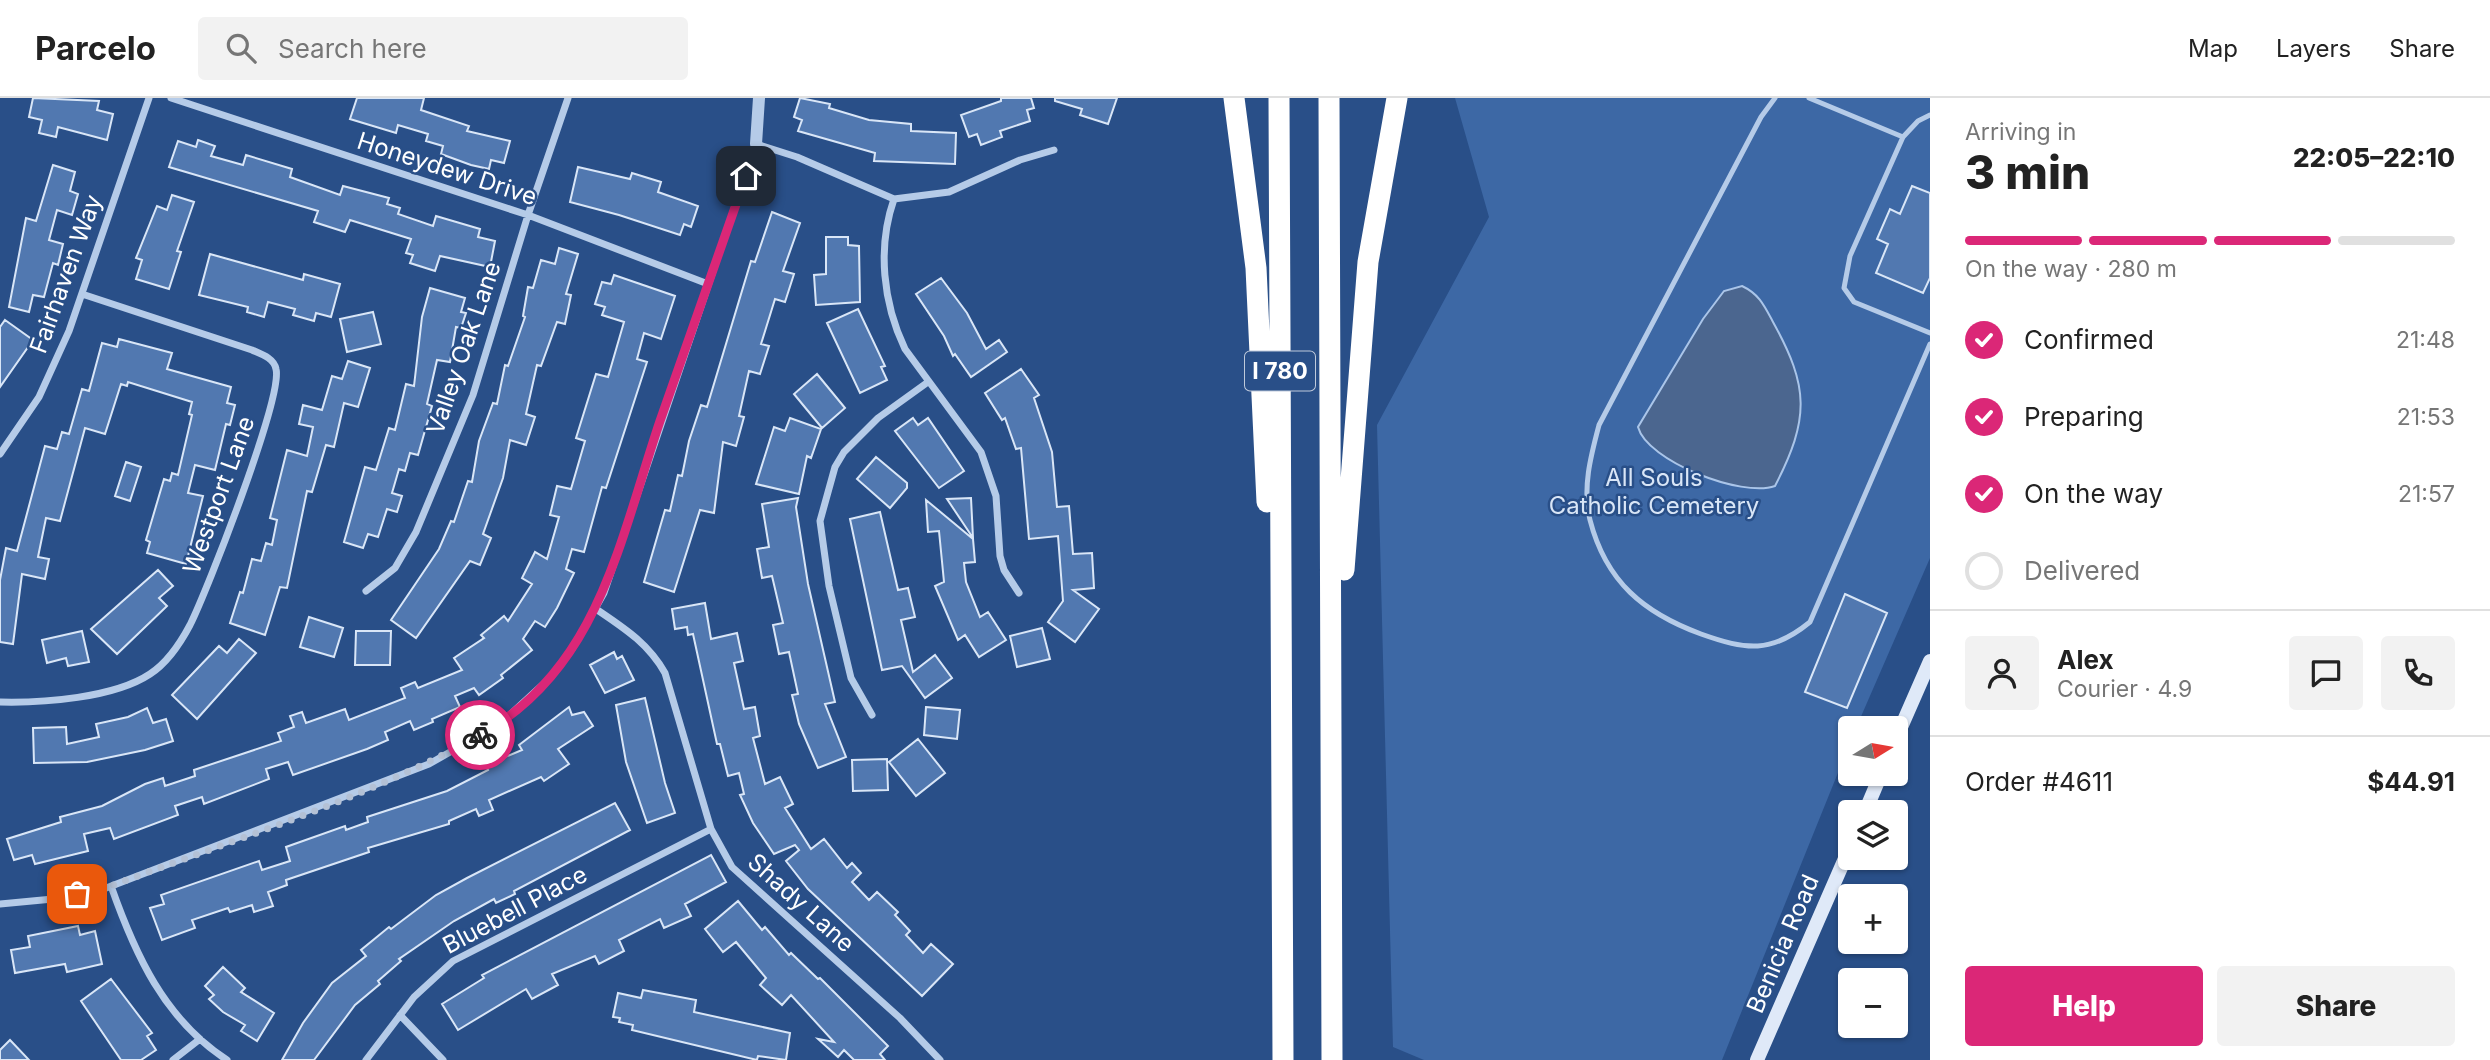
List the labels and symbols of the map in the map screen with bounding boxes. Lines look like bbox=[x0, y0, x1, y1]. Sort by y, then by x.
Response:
street label: Honeydew Drive bbox=[354, 126, 541, 211]
pin bbox=[716, 146, 776, 206]
street label: Fairhaven Way bbox=[23, 191, 108, 357]
street label: Valley Oak Lane bbox=[420, 257, 507, 438]
road number: I 780 bbox=[1245, 352, 1315, 390]
street label: Westport Lane bbox=[177, 412, 260, 577]
park label: All Souls Catholic Cemetery bbox=[1549, 463, 1759, 520]
courier bbox=[445, 700, 515, 770]
north arrow bbox=[1838, 716, 1908, 786]
street label: Shady Lane bbox=[742, 847, 861, 958]
street label: Bluebell Place bbox=[438, 859, 592, 960]
pin bbox=[47, 864, 107, 924]
street label: Benicia Road bbox=[1740, 870, 1825, 1017]

